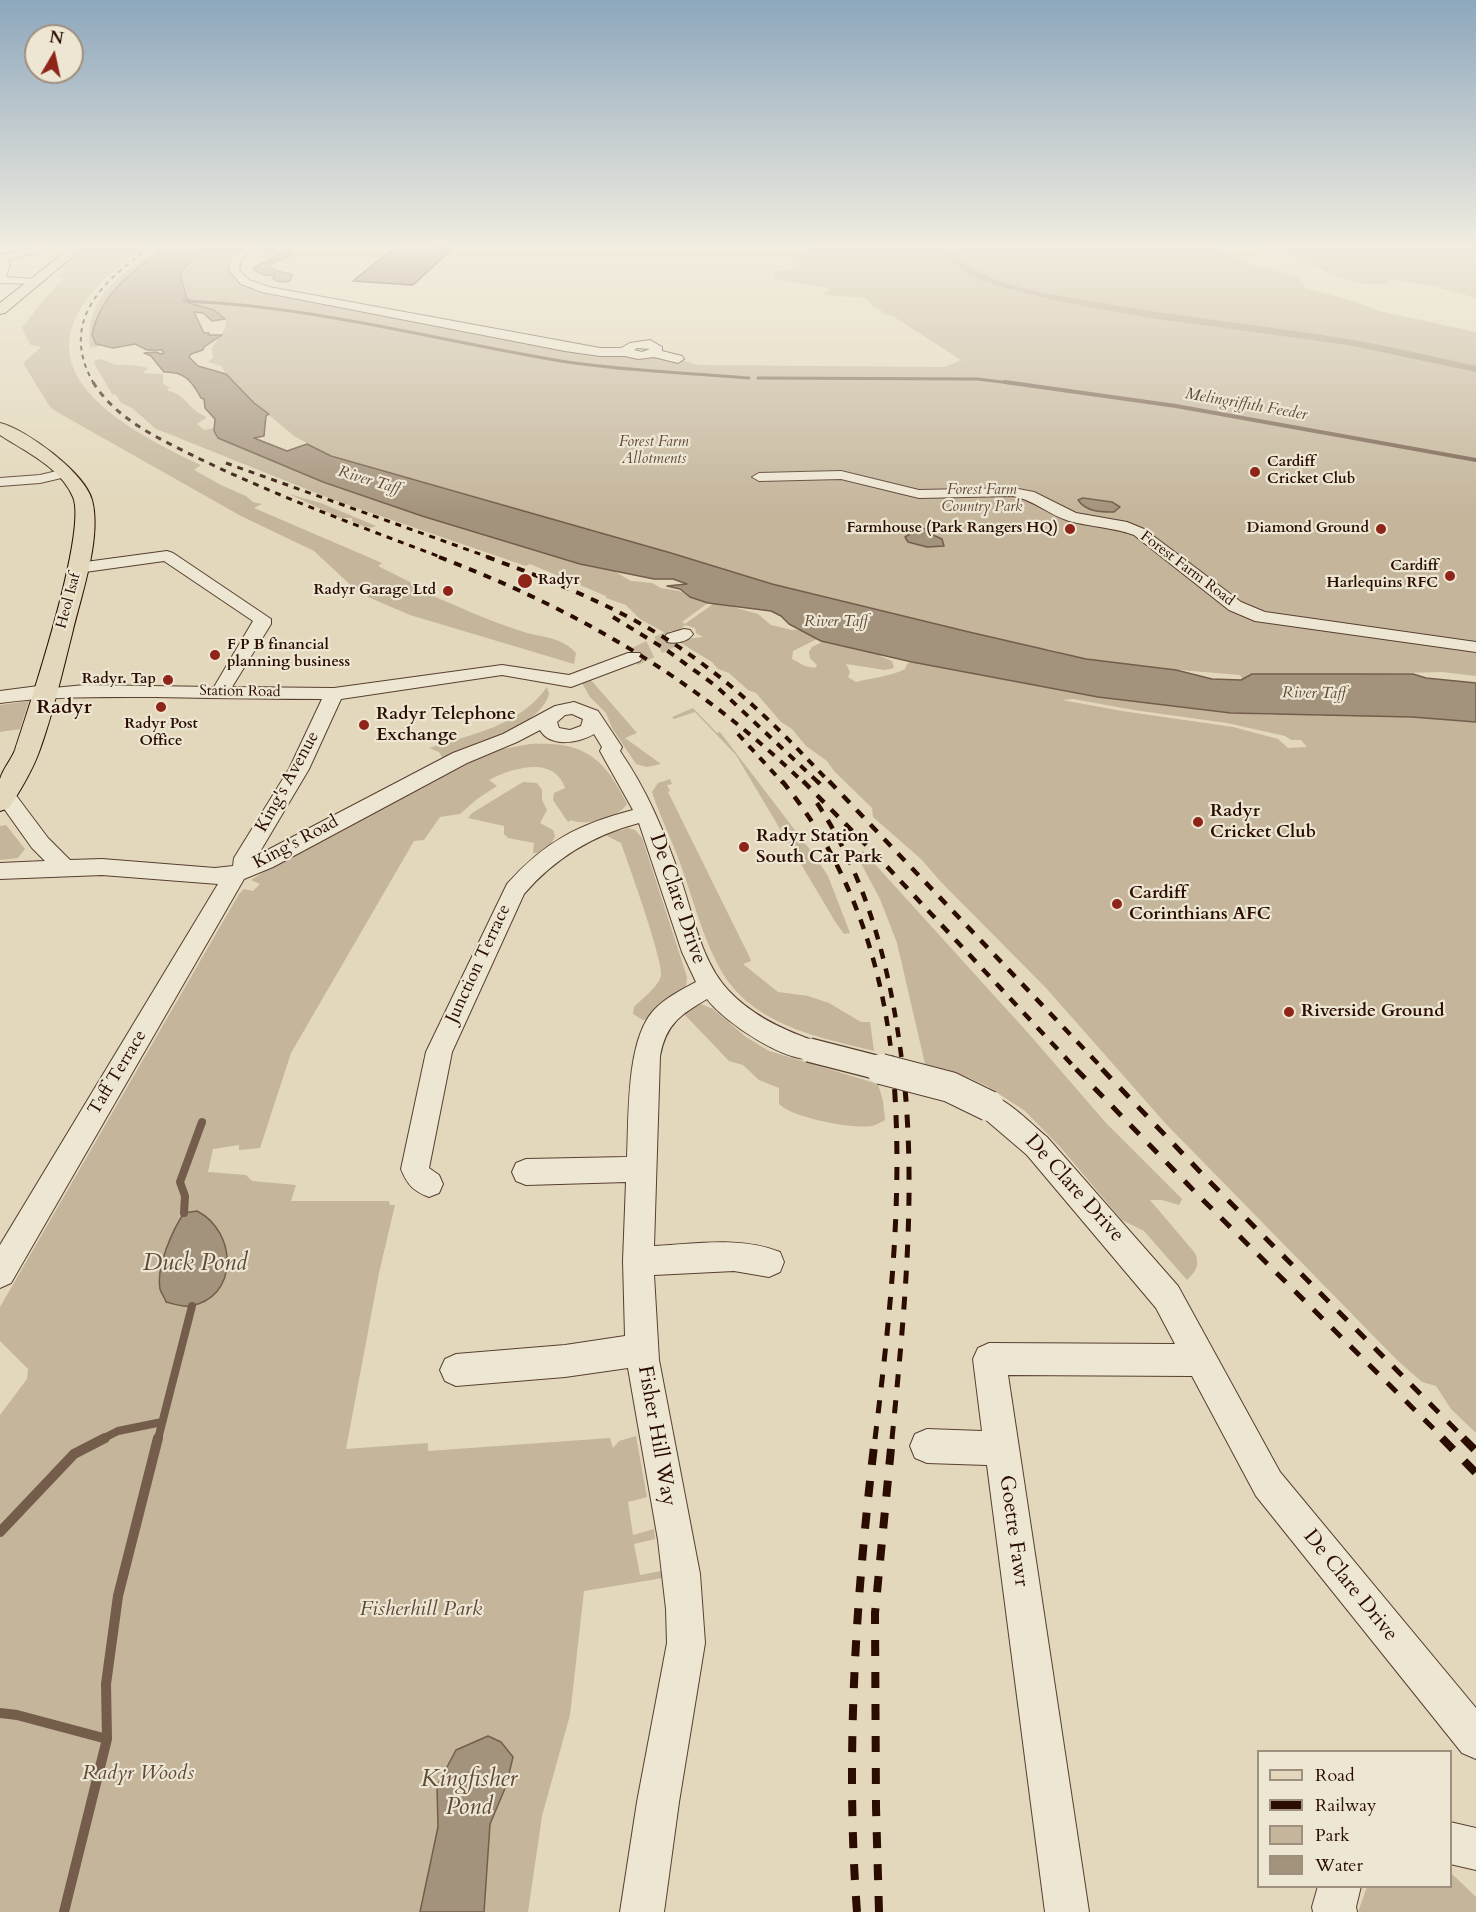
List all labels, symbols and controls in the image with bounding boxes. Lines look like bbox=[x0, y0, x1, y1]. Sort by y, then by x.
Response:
north arrow bbox=[24, 24, 84, 84]
text: N bbox=[48, 26, 65, 50]
water label: Melingriffith Feeder bbox=[1183, 385, 1309, 425]
park label: Forest Farm Allotments bbox=[619, 434, 689, 469]
place label: Cardiff Cricket Club bbox=[1267, 454, 1355, 489]
water label: River Taff bbox=[336, 462, 402, 500]
marker: Cardiff Cricket Club bbox=[1248, 465, 1262, 479]
park label: Forest Farm Country Park bbox=[941, 482, 1023, 517]
place label: Farmhouse (Park Rangers HQ) bbox=[847, 520, 1058, 538]
place label: Diamond Ground bbox=[1247, 520, 1369, 538]
marker: Farmhouse (Park Rangers HQ) bbox=[1063, 522, 1077, 536]
marker: Diamond Ground bbox=[1374, 522, 1388, 536]
street label: Forest Farm Road bbox=[1136, 528, 1238, 610]
place label: Cardiff Harlequins RFC bbox=[1327, 558, 1438, 593]
marker: Cardiff Harlequins RFC bbox=[1443, 569, 1457, 583]
street label: Heol Isaf bbox=[53, 571, 85, 631]
marker: Radyr bbox=[516, 572, 534, 590]
place label: Radyr bbox=[538, 572, 580, 590]
place label: Radyr Garage Ltd bbox=[313, 582, 436, 600]
marker: Radyr Garage Ltd bbox=[441, 584, 455, 598]
water label: River Taff bbox=[804, 612, 868, 632]
place label: F P B financial planning business bbox=[227, 637, 350, 672]
marker: F P B financial planning business bbox=[208, 648, 222, 662]
place label: Radyr. Tap bbox=[82, 671, 156, 689]
marker: Radyr. Tap bbox=[161, 673, 175, 687]
street label: Station Road bbox=[199, 682, 281, 702]
water label: River Taff bbox=[1282, 684, 1346, 704]
district label: Radyr bbox=[36, 696, 92, 720]
marker: Radyr Post Office bbox=[154, 700, 168, 714]
place label: Radyr Telephone Exchange bbox=[376, 704, 516, 746]
place label: Radyr Post Office bbox=[124, 716, 198, 751]
marker: Radyr Telephone Exchange bbox=[357, 718, 371, 732]
street label: King's Avenue bbox=[251, 728, 325, 836]
place label: Radyr Cricket Club bbox=[1210, 801, 1316, 844]
street label: King's Road bbox=[250, 812, 342, 874]
marker: Radyr Cricket Club bbox=[1191, 815, 1205, 829]
place label: Radyr Station South Car Park bbox=[756, 826, 882, 868]
street label: De Clare Drive bbox=[643, 830, 711, 968]
marker: Radyr Station South Car Park bbox=[737, 840, 751, 854]
place label: Cardiff Corinthians AFC bbox=[1129, 883, 1271, 926]
marker: Cardiff Corinthians AFC bbox=[1110, 897, 1124, 911]
street label: Junction Terrace bbox=[442, 901, 516, 1027]
place label: Riverside Ground bbox=[1301, 1001, 1445, 1023]
marker: Riverside Ground bbox=[1282, 1005, 1296, 1019]
street label: Taff Terrace bbox=[84, 1027, 152, 1119]
street label: De Clare Drive bbox=[1019, 1130, 1129, 1248]
water label: Duck Pond bbox=[143, 1250, 247, 1278]
street label: Fisher Hill Way bbox=[631, 1364, 681, 1508]
street label: Goetre Fawr bbox=[993, 1474, 1033, 1588]
street label: De Clare Drive bbox=[1297, 1525, 1403, 1647]
park label: Fisherhill Park bbox=[360, 1597, 482, 1623]
legend bbox=[1257, 1750, 1452, 1888]
park label: Radyr Woods bbox=[82, 1761, 194, 1787]
text: Road bbox=[1315, 1763, 1355, 1788]
water label: Kingfisher Pond bbox=[421, 1766, 517, 1822]
text: Railway bbox=[1315, 1793, 1377, 1818]
text: Park bbox=[1315, 1823, 1350, 1848]
text: Water bbox=[1315, 1853, 1363, 1878]

